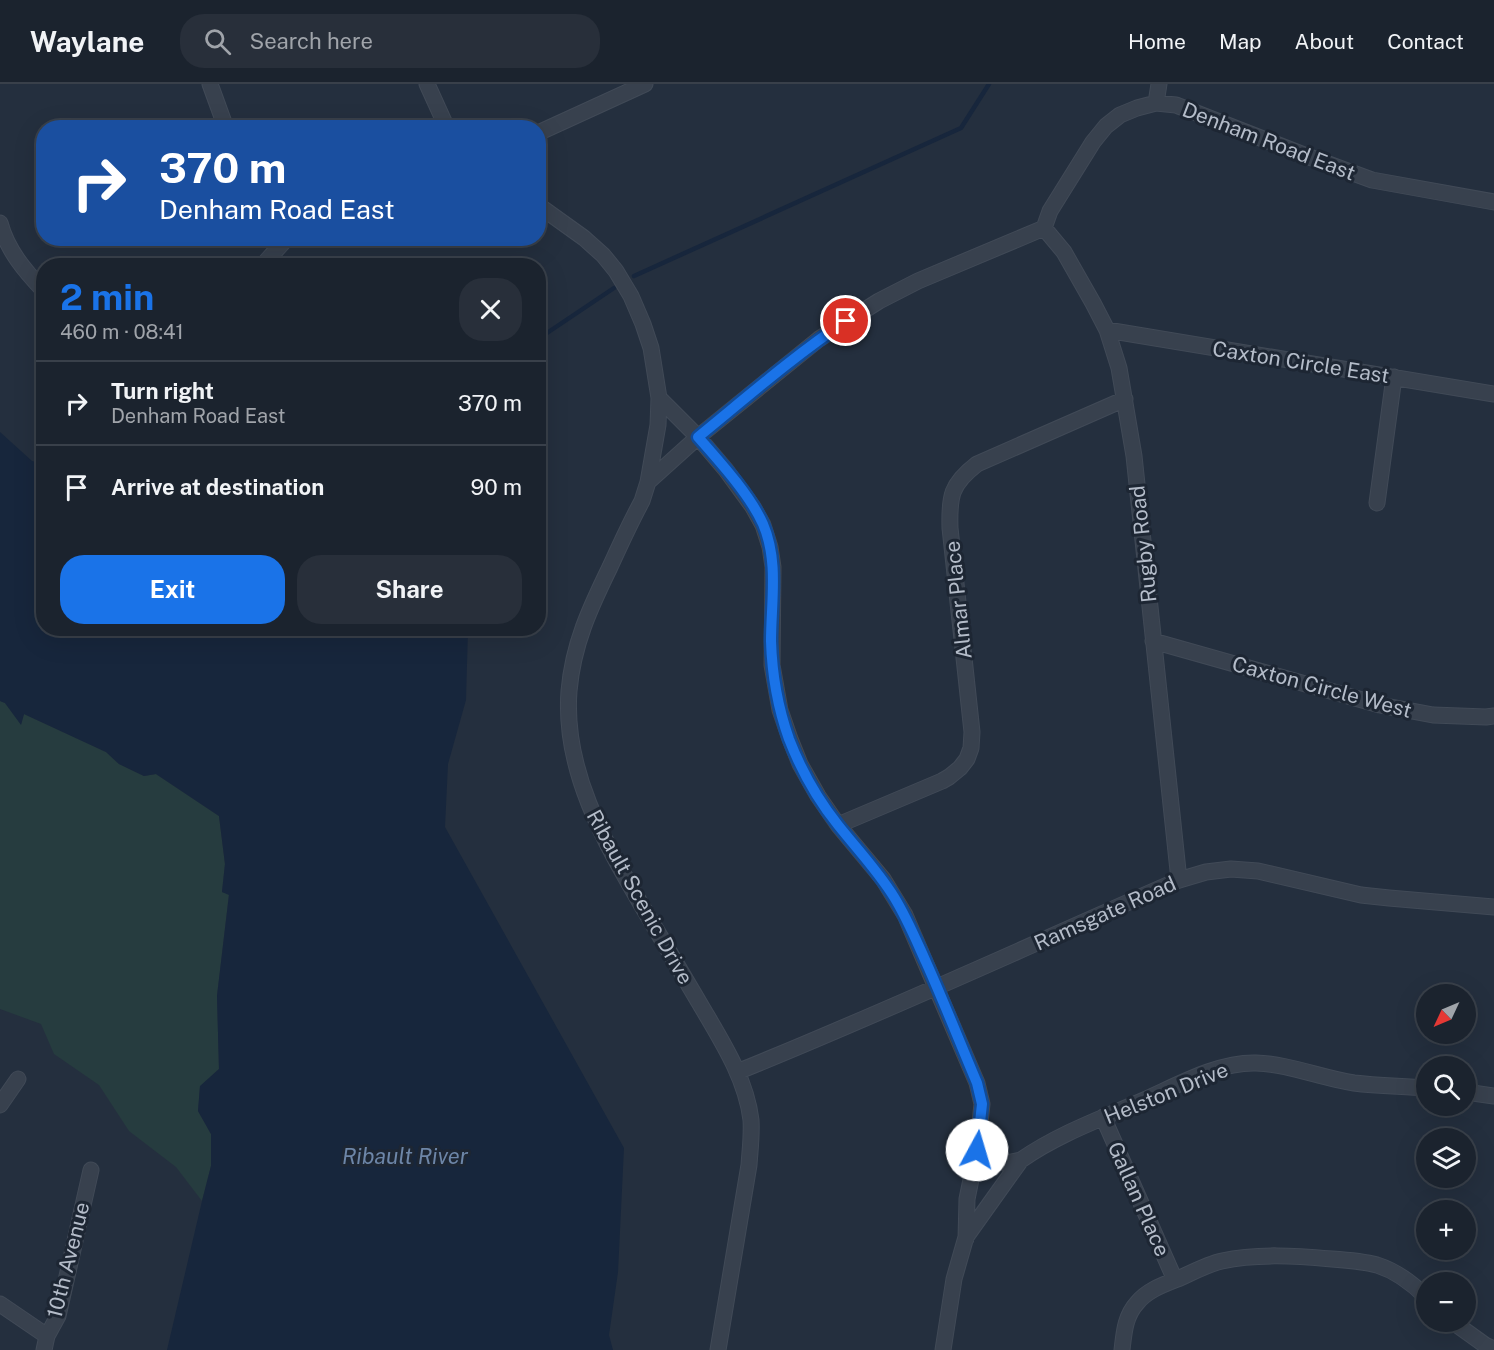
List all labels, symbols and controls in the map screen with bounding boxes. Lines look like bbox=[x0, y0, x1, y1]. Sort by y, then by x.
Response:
search box bbox=[180, 14, 600, 68]
text: Waylane bbox=[30, 25, 144, 58]
icon: search bbox=[201, 25, 234, 58]
text: Search here bbox=[249, 28, 373, 54]
text: Home bbox=[1128, 29, 1186, 54]
text: Map bbox=[1219, 29, 1262, 54]
text: About bbox=[1295, 29, 1354, 54]
text: Contact bbox=[1387, 29, 1464, 54]
street label: Denham Road East bbox=[1179, 96, 1359, 186]
text: 370 m bbox=[159, 143, 286, 192]
icon: right bbox=[60, 144, 138, 222]
text: Denham Road East bbox=[159, 193, 395, 225]
text: 2 min bbox=[60, 276, 154, 318]
button: close bbox=[459, 278, 522, 341]
pin bbox=[820, 295, 871, 346]
icon: arrive bbox=[829, 304, 862, 337]
text: 460 m · 08:41 bbox=[60, 320, 184, 344]
street label: Caxton Circle East bbox=[1211, 336, 1391, 388]
text: Turn right bbox=[111, 378, 214, 404]
icon: right bbox=[60, 387, 93, 420]
text: 370 m bbox=[458, 390, 522, 416]
text: Denham Road East bbox=[111, 404, 286, 428]
icon: arrive bbox=[60, 471, 93, 504]
text: Arrive at destination bbox=[111, 474, 324, 500]
text: 90 m bbox=[471, 474, 522, 500]
street label: Rugby Road bbox=[1124, 484, 1162, 604]
street label: Almar Place bbox=[939, 540, 977, 660]
button: Exit bbox=[60, 555, 285, 624]
button: Share bbox=[297, 555, 522, 624]
street label: Caxton Circle West bbox=[1229, 651, 1415, 723]
street label: Ribault Scenic Drive bbox=[582, 805, 698, 989]
street label: Ramsgate Road bbox=[1030, 871, 1180, 955]
north arrow bbox=[1416, 984, 1476, 1044]
map controls bbox=[1416, 984, 1476, 1332]
button: search bbox=[1416, 1056, 1476, 1116]
street label: Helston Drive bbox=[1100, 1057, 1232, 1129]
position arrow bbox=[945, 1118, 1009, 1182]
button: layers bbox=[1416, 1128, 1476, 1188]
street label: Gallan Place bbox=[1103, 1138, 1175, 1260]
water label: Ribault River bbox=[342, 1143, 469, 1169]
street label: 10th Avenue bbox=[41, 1199, 95, 1321]
button: + bbox=[1416, 1200, 1476, 1260]
button: − bbox=[1416, 1272, 1476, 1332]

